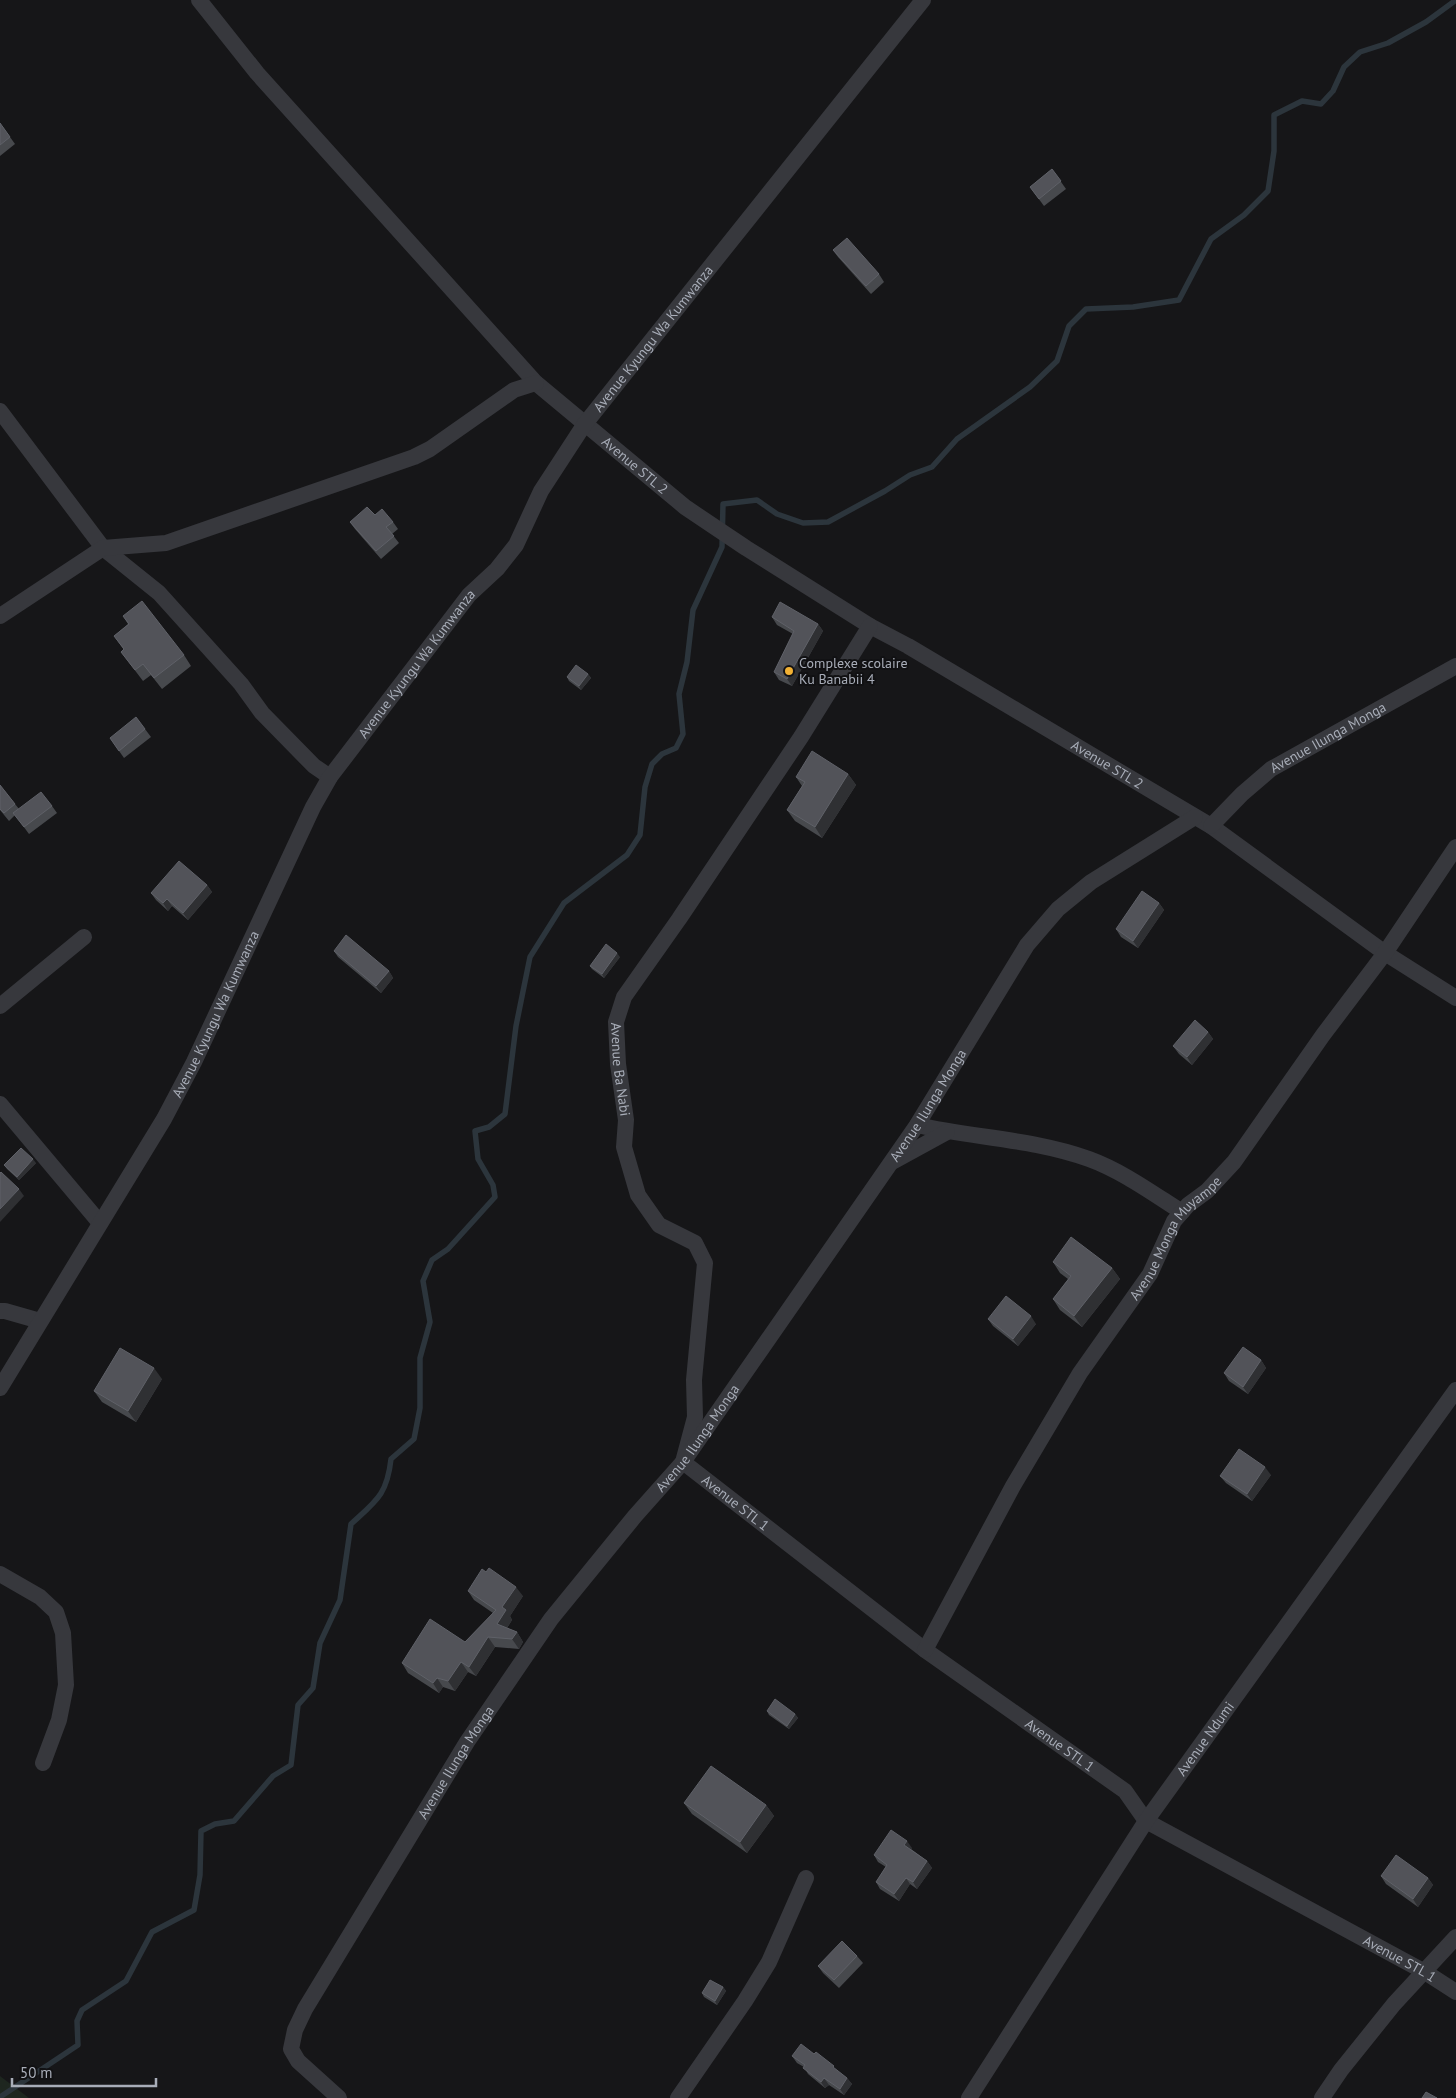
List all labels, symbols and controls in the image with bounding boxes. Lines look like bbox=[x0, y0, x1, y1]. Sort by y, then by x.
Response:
street label: Avenue Kyungu Wa Kumwanza bbox=[589, 262, 717, 416]
street label: Avenue STL 2 bbox=[598, 433, 672, 498]
street label: Avenue Kyungu Wa Kumwanza bbox=[354, 585, 479, 742]
place label: Complexe scolaire Ku Banabii 4 bbox=[799, 654, 908, 688]
marker: Complexe scolaire Ku Banabii 4 bbox=[783, 665, 795, 677]
street label: Avenue Ilunga Monga bbox=[1267, 698, 1389, 777]
street label: Avenue STL 2 bbox=[1068, 736, 1147, 793]
street label: Avenue Kyungu Wa Kumwanza bbox=[168, 928, 263, 1100]
street label: Avenue Ba Nabi bbox=[607, 1022, 634, 1117]
street label: Avenue Ilunga Monga bbox=[885, 1046, 970, 1165]
street label: Avenue Monga Muyampe bbox=[1125, 1172, 1225, 1304]
street label: Avenue Ilunga Monga bbox=[652, 1381, 743, 1496]
street label: Avenue STL 1 bbox=[698, 1471, 773, 1535]
street label: Avenue Ndumi bbox=[1172, 1698, 1238, 1779]
street label: Avenue Ilunga Monga bbox=[414, 1702, 498, 1822]
street label: Avenue STL 1 bbox=[1022, 1714, 1098, 1776]
street label: Avenue STL 1 bbox=[1360, 1931, 1440, 1986]
scale bar bbox=[12, 2056, 156, 2088]
text: 50 m bbox=[20, 2063, 53, 2082]

